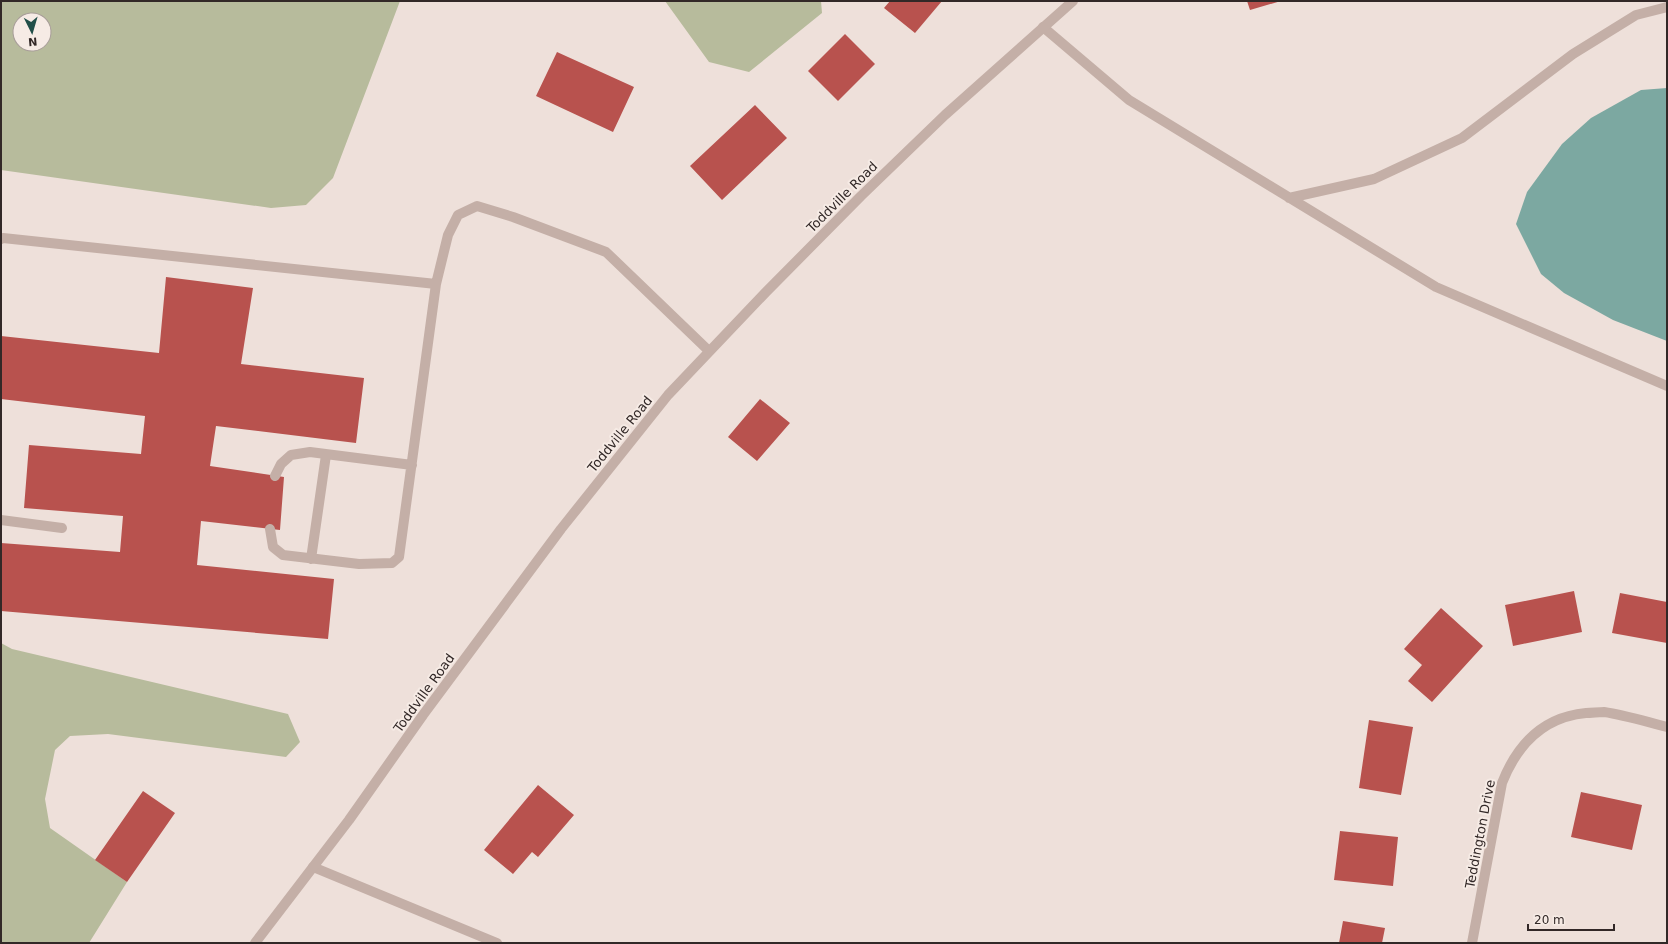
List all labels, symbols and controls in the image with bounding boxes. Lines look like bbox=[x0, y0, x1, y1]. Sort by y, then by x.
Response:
north arrow bbox=[12, 12, 52, 52]
text: N bbox=[28, 35, 38, 48]
street label: Toddville Road bbox=[803, 159, 880, 236]
street label: Toddville Road bbox=[584, 393, 655, 476]
street label: Toddville Road bbox=[390, 651, 458, 736]
street label: Teddington Drive bbox=[1462, 778, 1498, 891]
scale bar bbox=[1528, 906, 1614, 932]
text: 20 m bbox=[1534, 913, 1565, 927]

